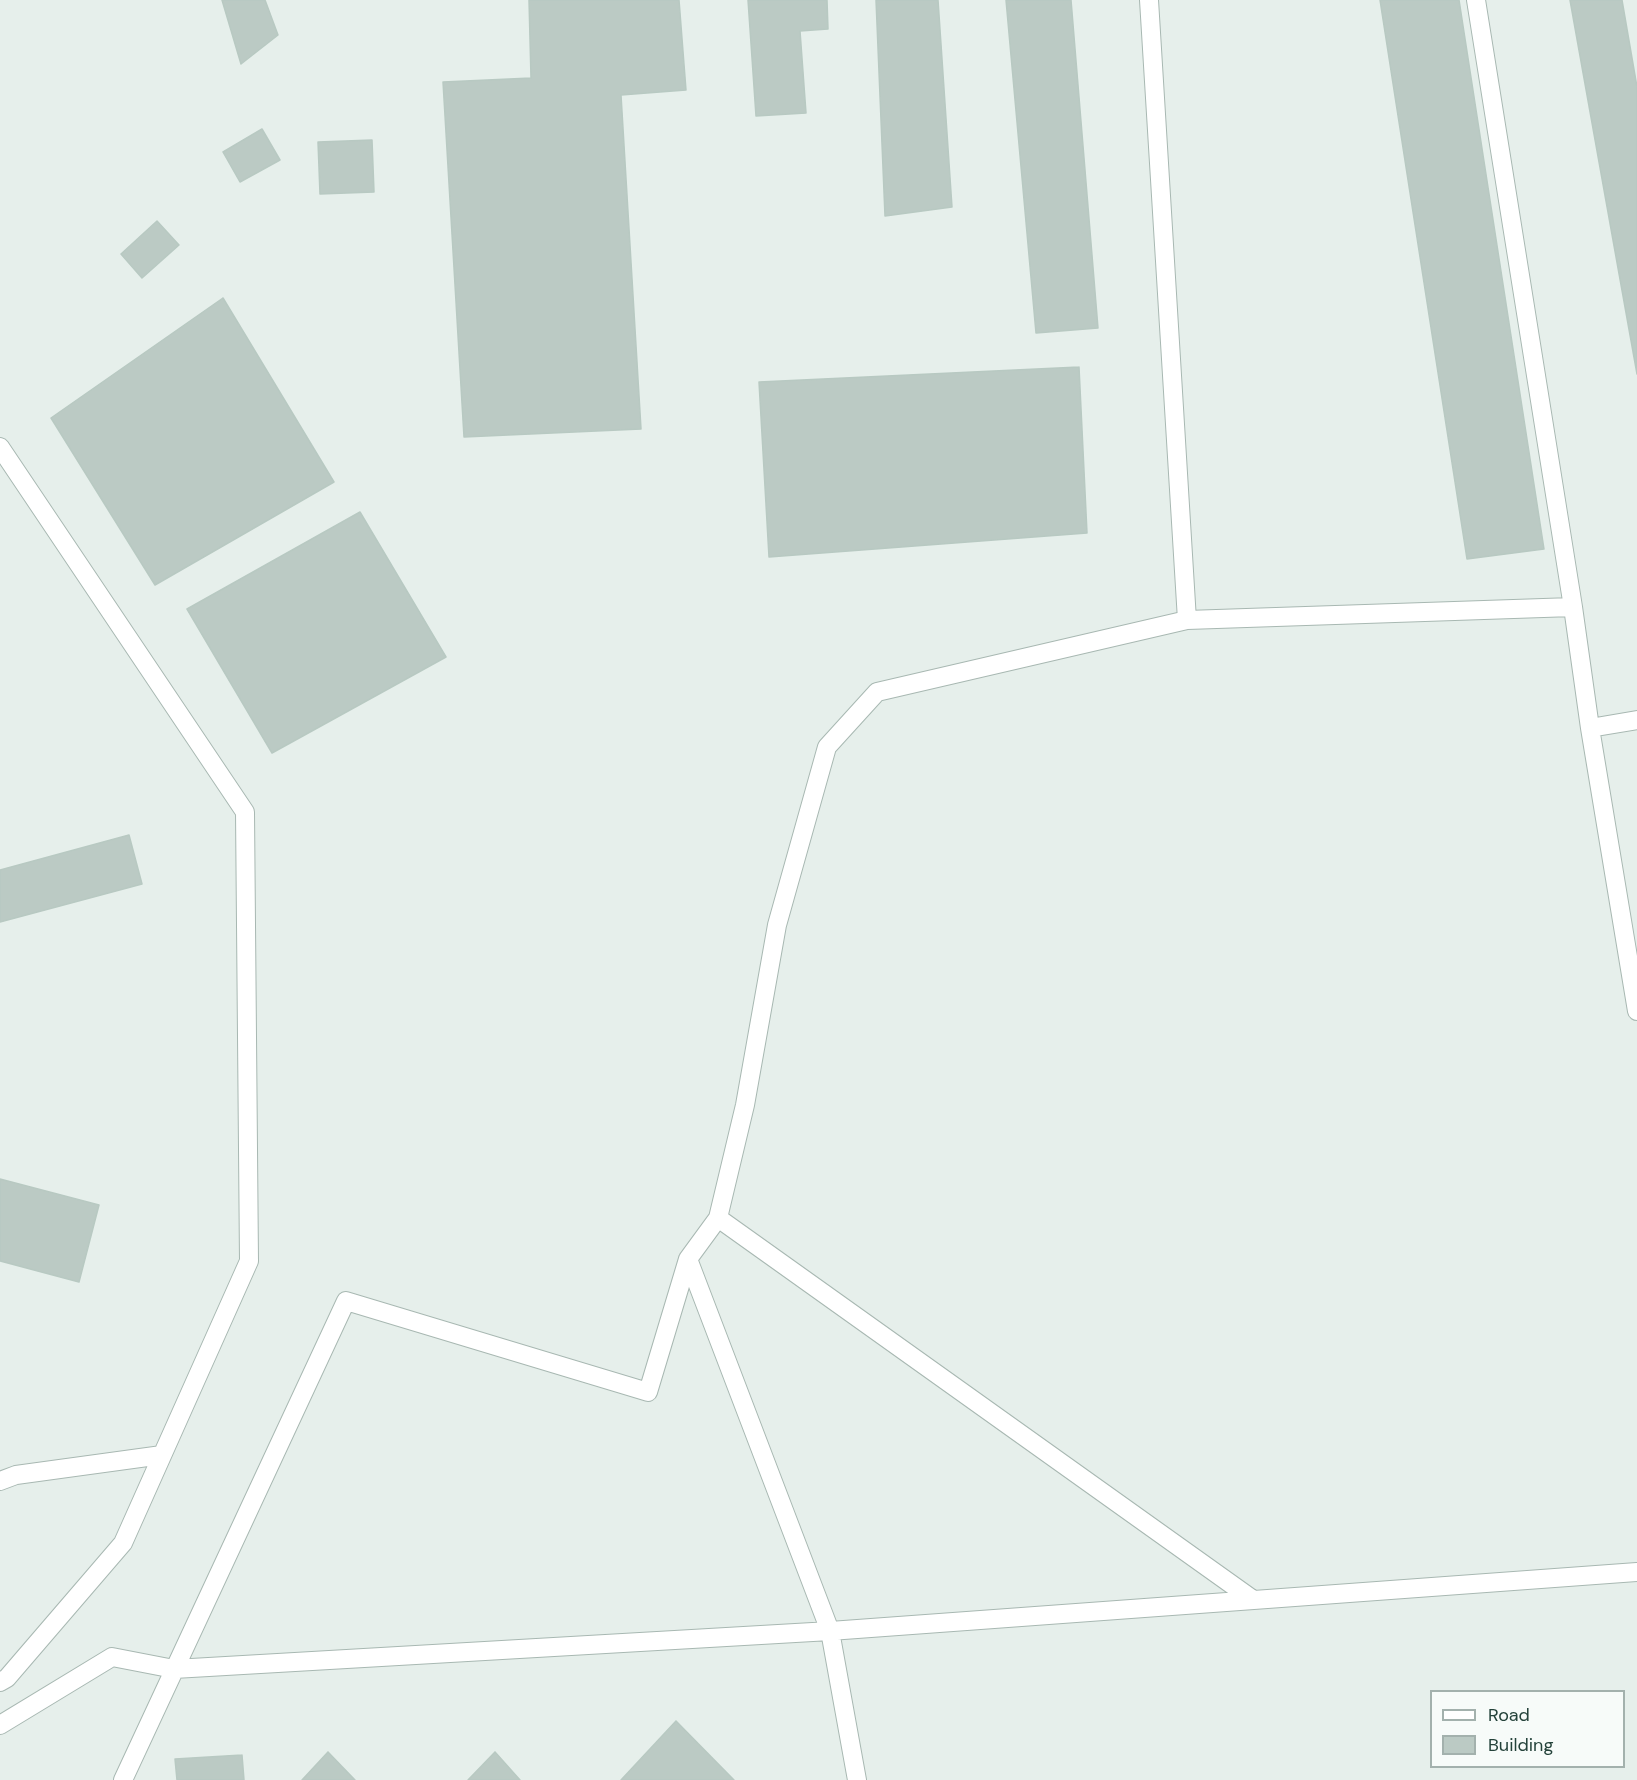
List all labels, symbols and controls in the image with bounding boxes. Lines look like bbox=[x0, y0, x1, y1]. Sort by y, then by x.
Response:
legend bbox=[1430, 1690, 1625, 1768]
text: Road bbox=[1488, 1703, 1530, 1727]
text: Building bbox=[1488, 1733, 1553, 1757]

